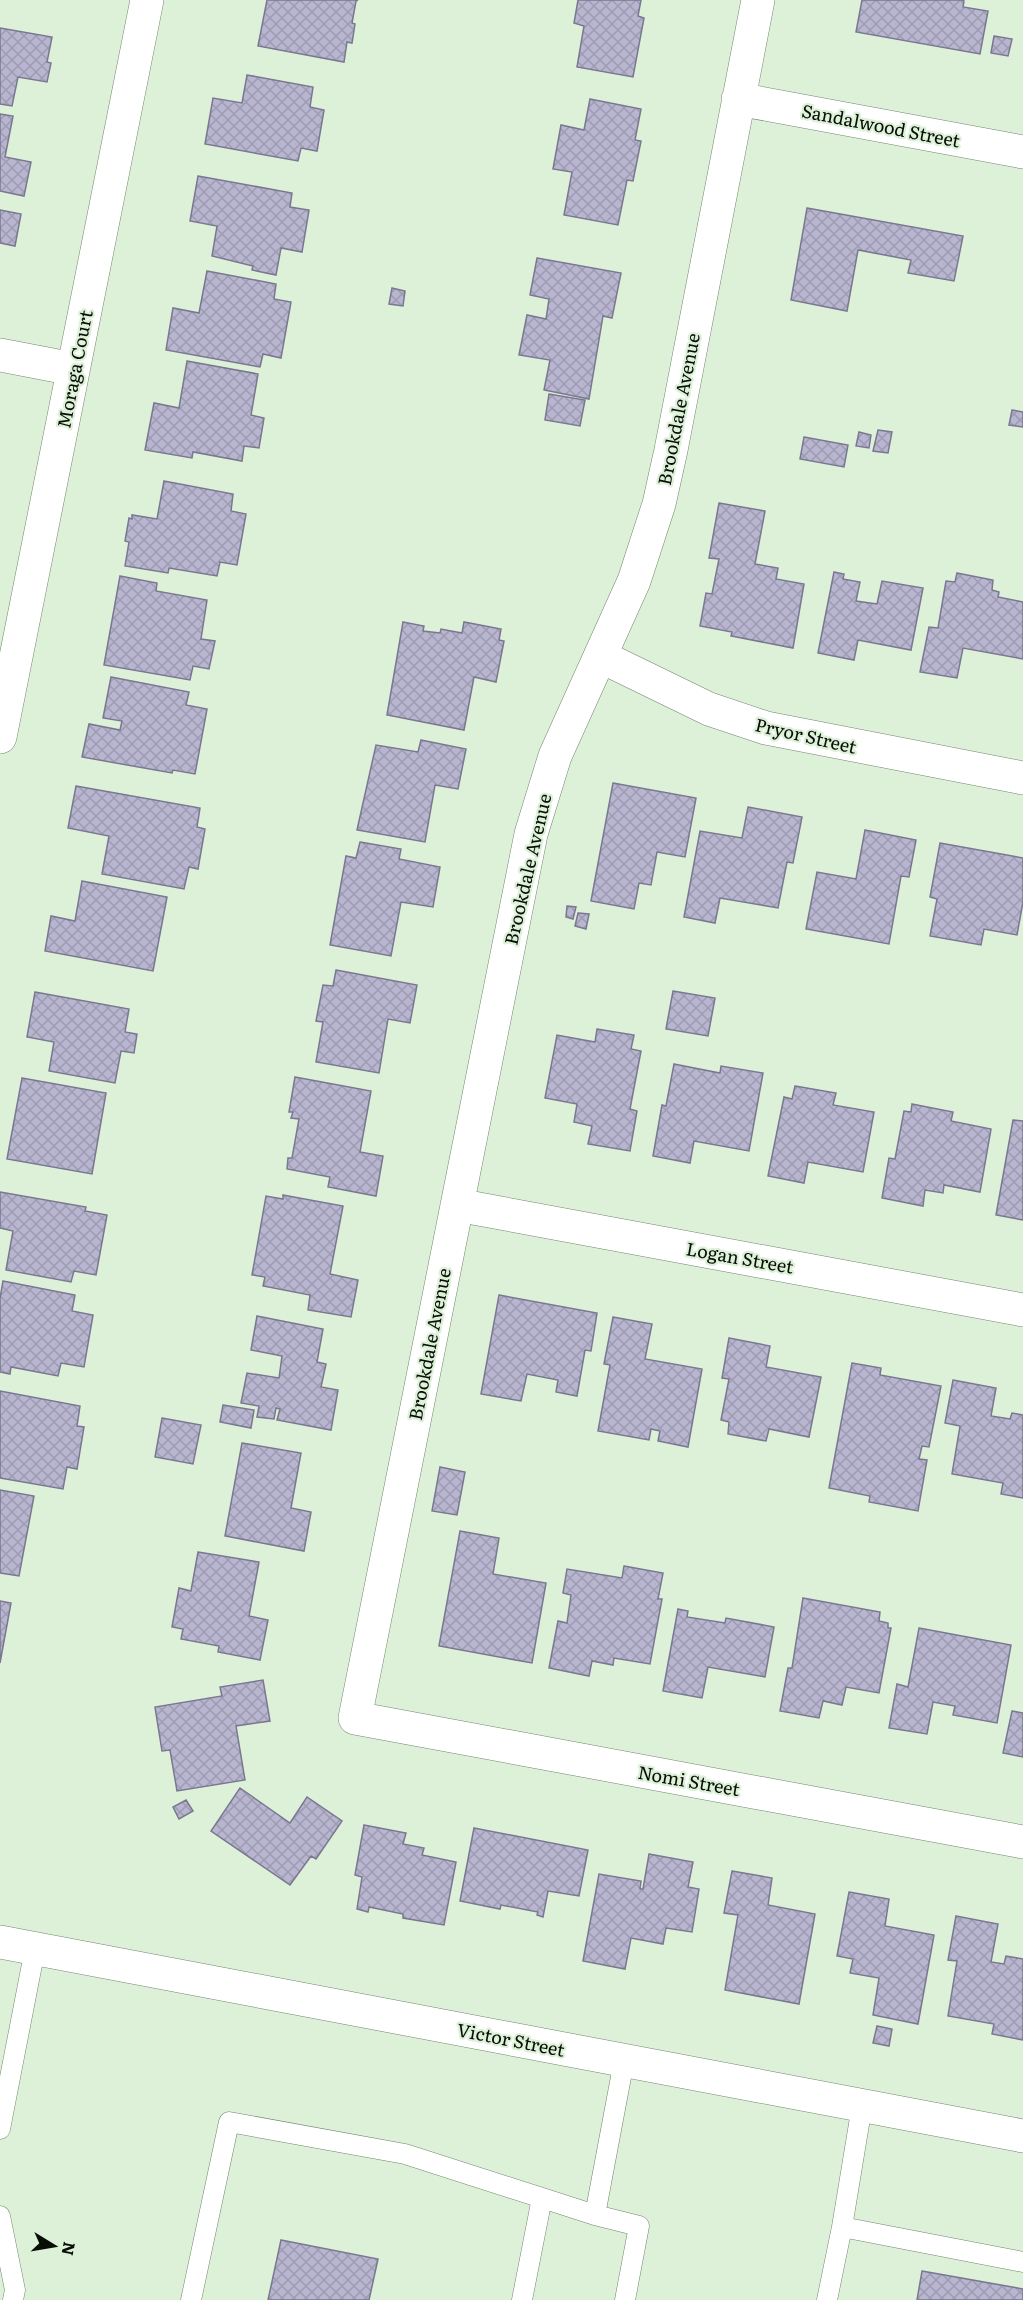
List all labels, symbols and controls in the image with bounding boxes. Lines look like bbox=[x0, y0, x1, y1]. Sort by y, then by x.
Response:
street label: Sandalwood Street bbox=[799, 96, 963, 154]
street label: Moraga Court bbox=[49, 307, 99, 430]
street label: Brookdale Avenue bbox=[650, 331, 706, 487]
street label: Pryor Street bbox=[753, 710, 860, 760]
street label: Brookdale Avenue bbox=[496, 791, 558, 947]
street label: Logan Street bbox=[684, 1234, 796, 1280]
street label: Brookdale Avenue bbox=[401, 1266, 457, 1422]
street label: Nomi Street bbox=[636, 1758, 743, 1802]
street label: Victor Street bbox=[455, 2015, 568, 2063]
north arrow bbox=[24, 2216, 84, 2276]
text: N bbox=[57, 2240, 83, 2258]

